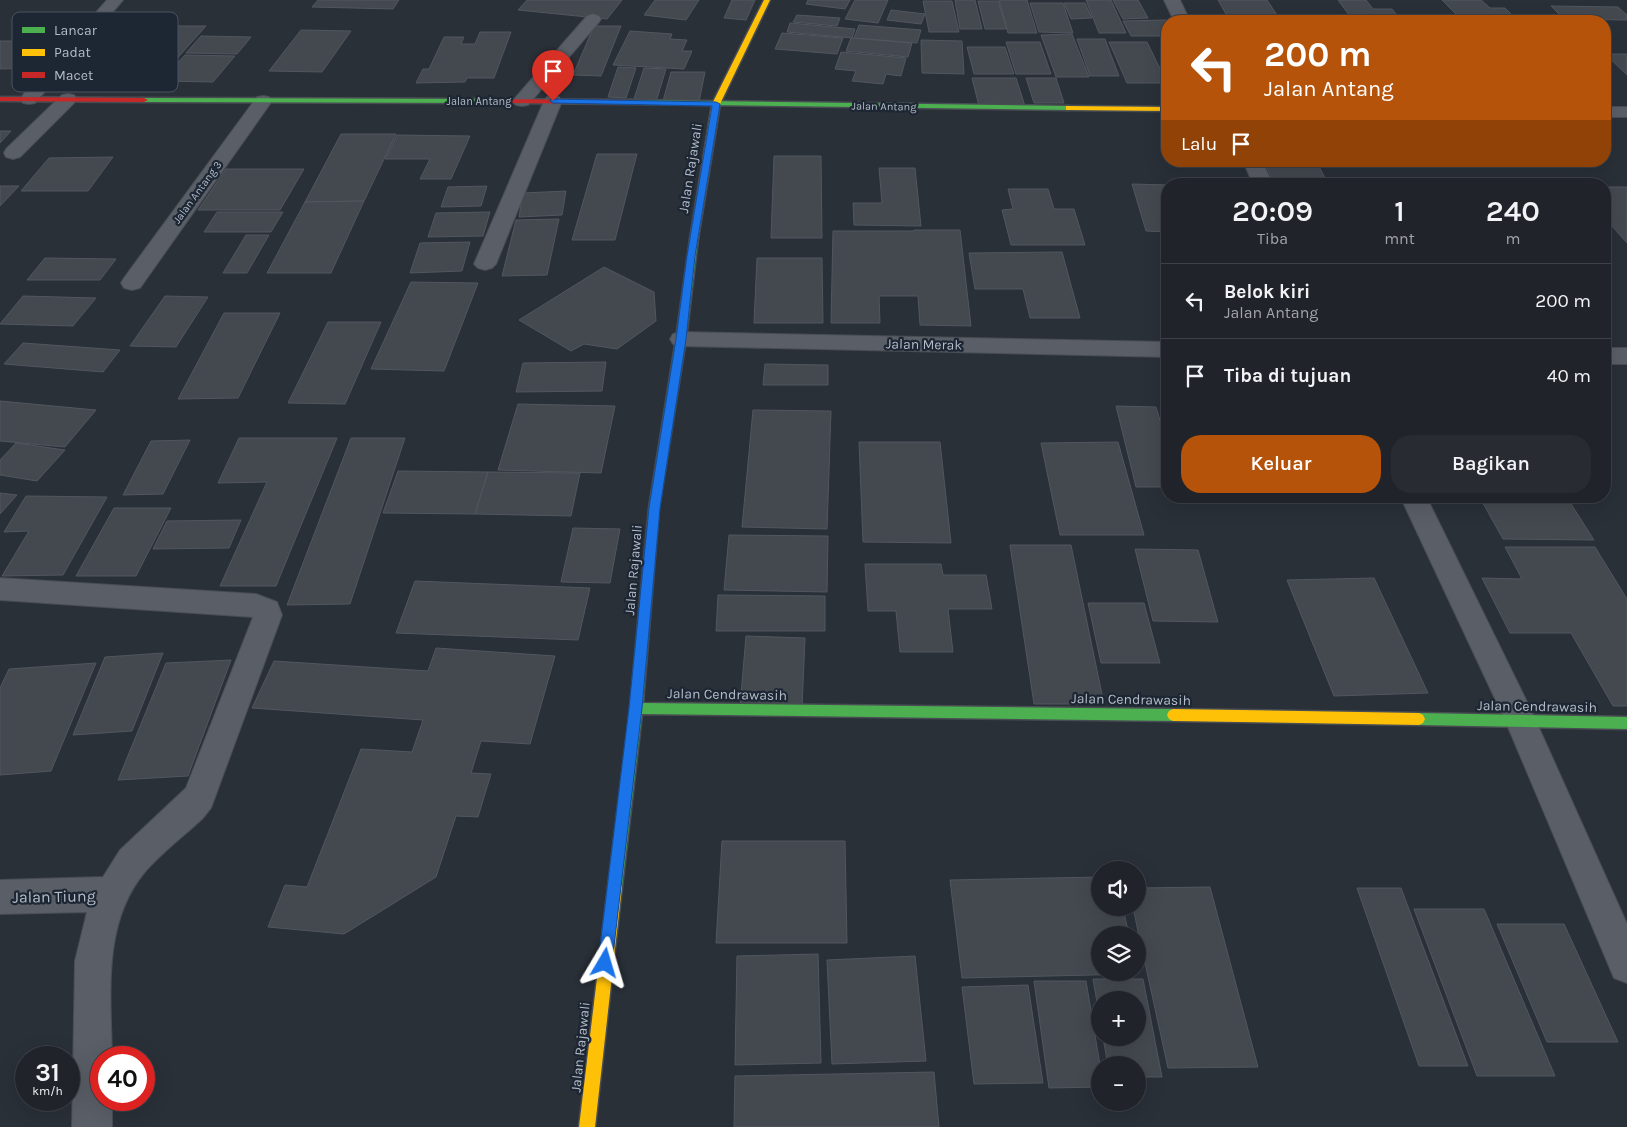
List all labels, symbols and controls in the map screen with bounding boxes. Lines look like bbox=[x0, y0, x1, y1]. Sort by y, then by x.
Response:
legend bbox=[12, 12, 178, 92]
text: Lancar bbox=[54, 22, 98, 39]
text: 200 m bbox=[1264, 34, 1372, 75]
icon: left bbox=[1181, 35, 1246, 100]
text: Padat bbox=[54, 44, 91, 61]
pin bbox=[532, 50, 574, 101]
icon: arrive bbox=[539, 57, 567, 85]
text: Macet bbox=[54, 67, 93, 84]
text: Jalan Antang bbox=[1264, 76, 1394, 102]
street label: Jalan Antang bbox=[447, 95, 512, 108]
street label: Jalan Antang bbox=[851, 99, 917, 114]
street label: Jalan Rajawali bbox=[675, 122, 706, 214]
icon: arrive bbox=[1227, 130, 1255, 158]
text: Lalu bbox=[1181, 133, 1217, 155]
street label: Jalan Antang 3 bbox=[170, 159, 224, 226]
text: 20:09 bbox=[1232, 193, 1313, 229]
text: 1 bbox=[1394, 193, 1405, 229]
text: 240 bbox=[1486, 193, 1540, 229]
text: Tiba bbox=[1257, 229, 1288, 248]
text: mnt bbox=[1384, 229, 1415, 248]
text: m bbox=[1505, 229, 1520, 248]
text: Belok kiri bbox=[1224, 281, 1310, 303]
icon: left bbox=[1181, 287, 1209, 315]
text: 200 m bbox=[1535, 290, 1591, 312]
text: Jalan Antang bbox=[1224, 303, 1318, 322]
street label: Jalan Merak bbox=[886, 335, 962, 354]
icon: arrive bbox=[1181, 362, 1209, 390]
text: Tiba di tujuan bbox=[1224, 365, 1351, 387]
text: 40 m bbox=[1547, 365, 1591, 387]
button: Keluar bbox=[1181, 435, 1381, 493]
button: Bagikan bbox=[1391, 435, 1591, 493]
street label: Jalan Rajawali bbox=[621, 524, 646, 616]
street label: Jalan Cendrawasih bbox=[667, 685, 787, 704]
street label: Jalan Cendrawasih bbox=[1071, 690, 1191, 709]
street label: Jalan Cendrawasih bbox=[1477, 697, 1597, 716]
map controls bbox=[1091, 861, 1146, 1111]
button: sound bbox=[1091, 861, 1146, 916]
street label: Jalan Tiung bbox=[12, 886, 96, 907]
button: layers bbox=[1091, 926, 1146, 981]
position arrow bbox=[578, 936, 630, 988]
button: + bbox=[1091, 991, 1146, 1046]
street label: Jalan Rajawali bbox=[567, 1001, 594, 1093]
speed limit sign: 40 bbox=[90, 1046, 155, 1111]
button: − bbox=[1091, 1056, 1146, 1111]
text: 31 bbox=[35, 1058, 60, 1087]
text: km/h bbox=[32, 1084, 63, 1098]

